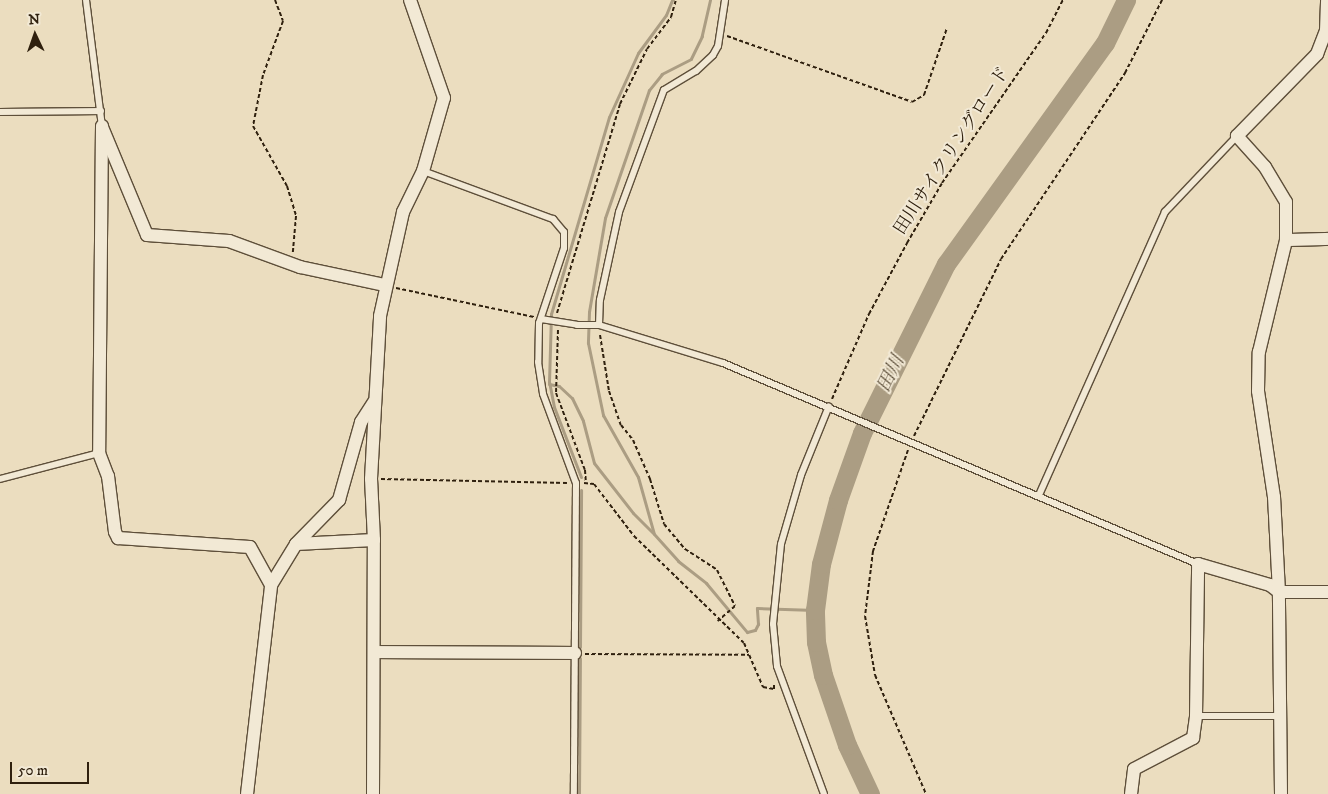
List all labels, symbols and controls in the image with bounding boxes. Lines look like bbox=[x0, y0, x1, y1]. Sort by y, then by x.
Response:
north arrow bbox=[10, 10, 60, 60]
text: N bbox=[28, 11, 40, 29]
street label: 田川サイクリングロード bbox=[889, 62, 1015, 240]
water label: 田川 bbox=[872, 352, 910, 396]
scale bar bbox=[12, 752, 91, 784]
text: 50 m bbox=[18, 761, 48, 780]

